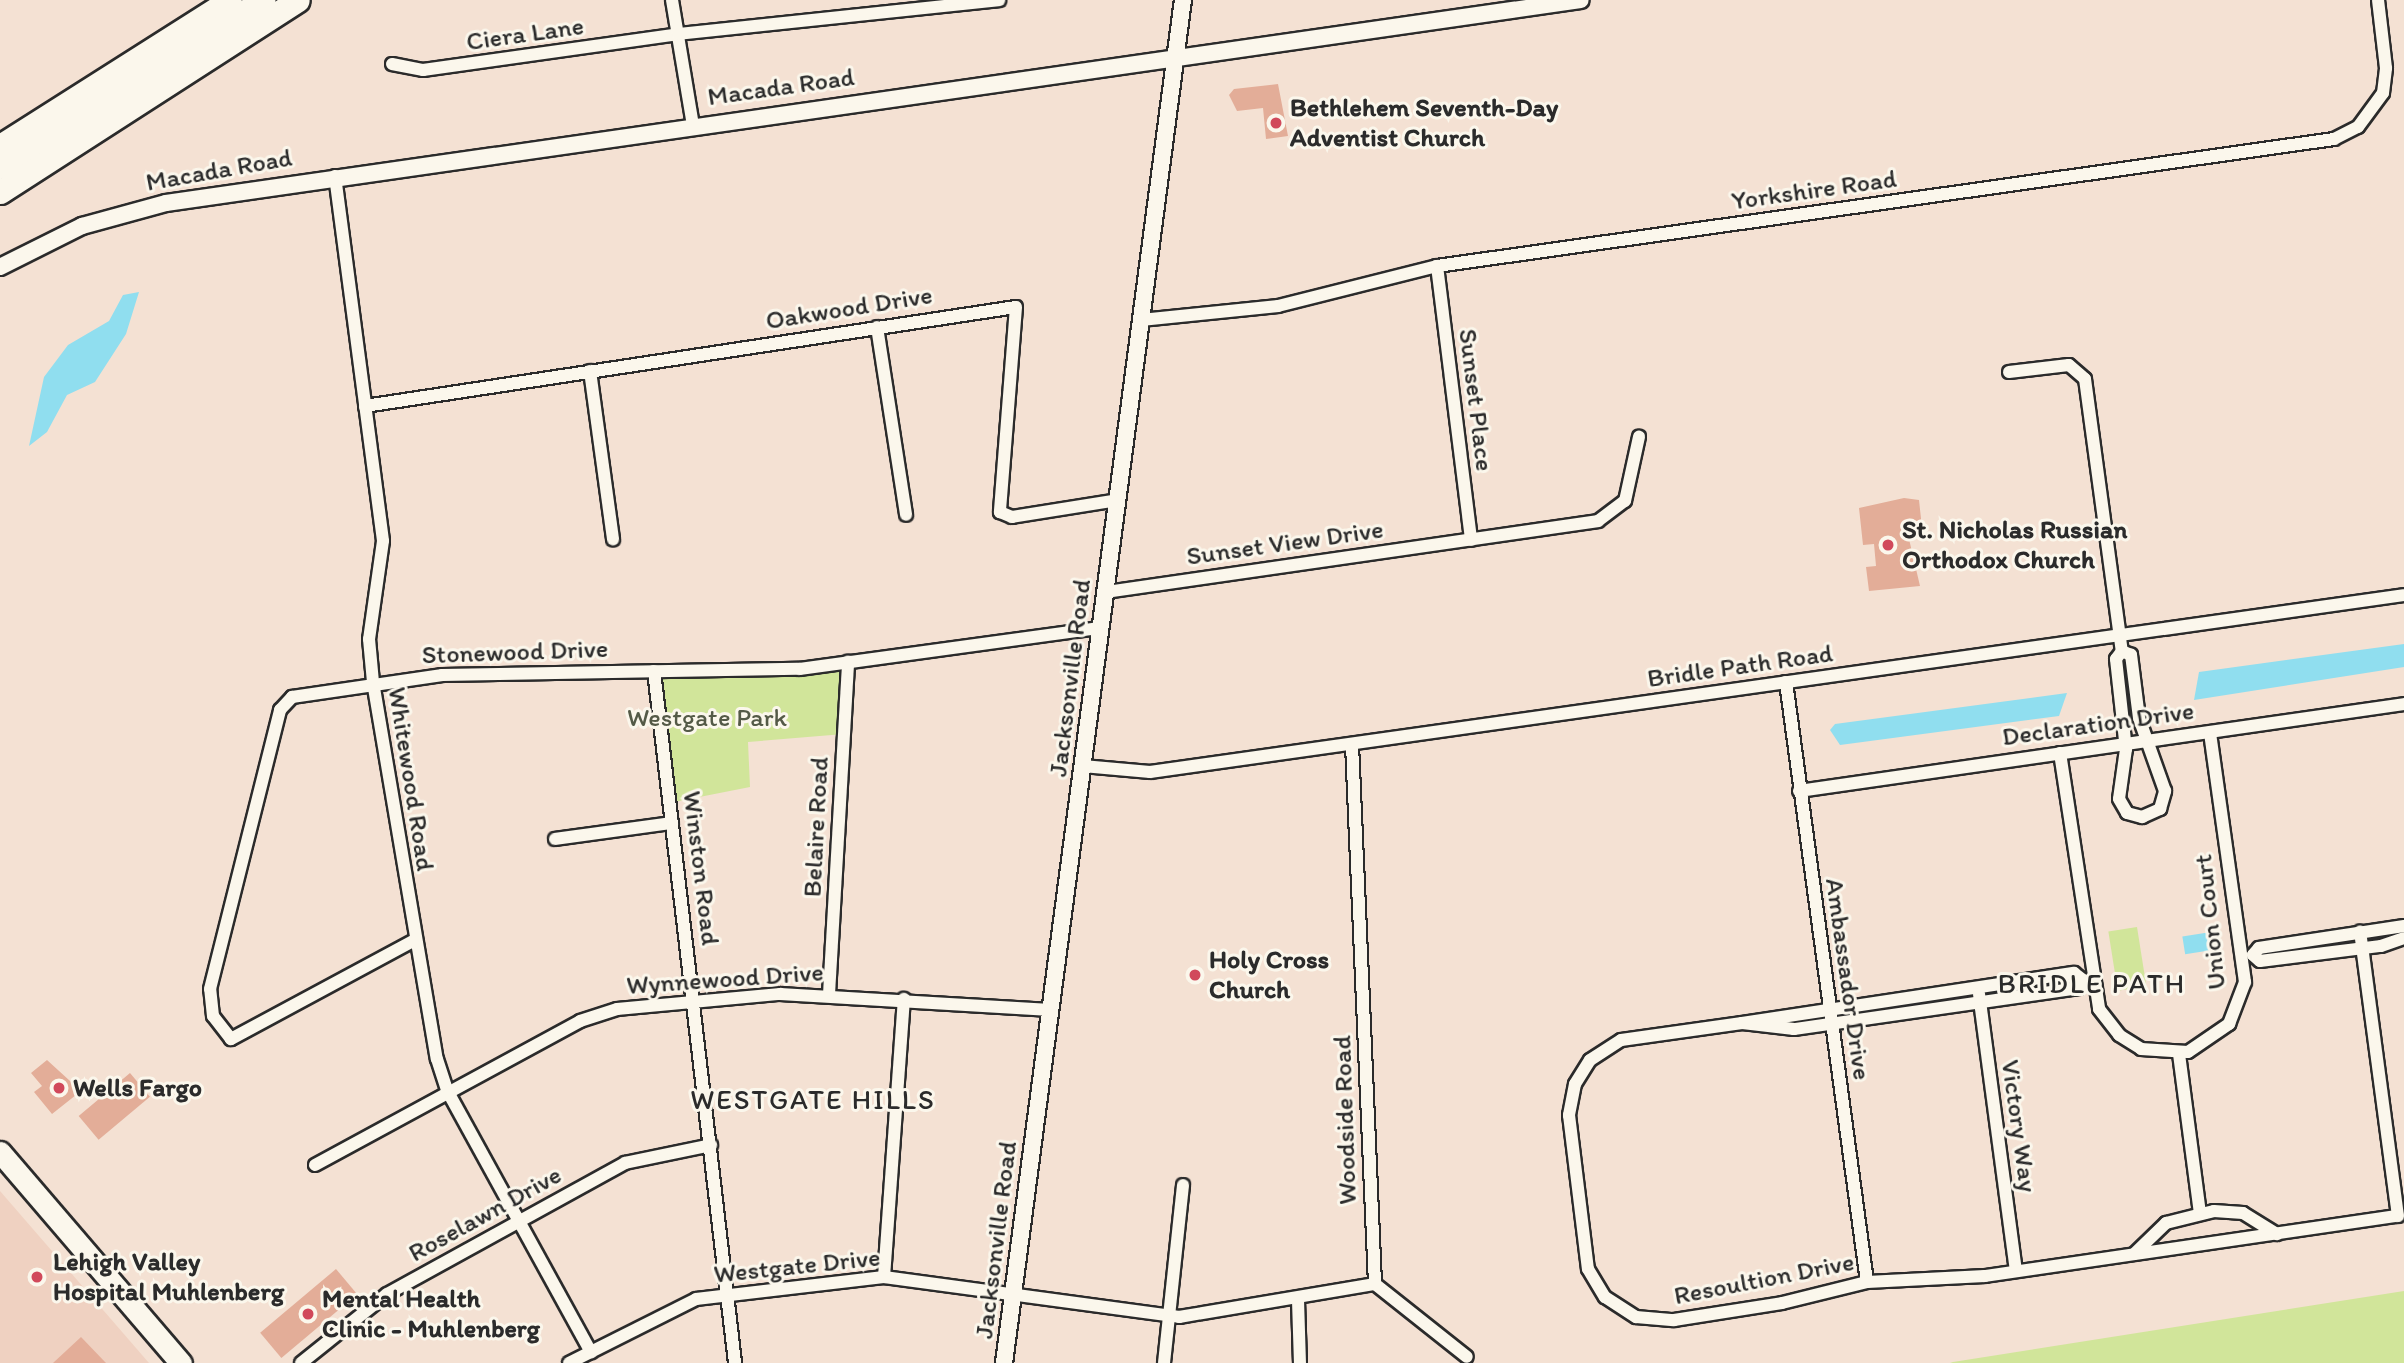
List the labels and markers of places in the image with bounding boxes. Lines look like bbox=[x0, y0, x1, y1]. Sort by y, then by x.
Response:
place label: Bethlehem Seventh-Day Adventist Church bbox=[1290, 92, 1558, 154]
marker: Bethlehem Seventh-Day Adventist Church bbox=[1268, 115, 1284, 131]
place label: St. Nicholas Russian Orthodox Church bbox=[1902, 514, 2128, 576]
marker: St. Nicholas Russian Orthodox Church bbox=[1880, 537, 1896, 553]
place label: Holy Cross Church bbox=[1209, 944, 1329, 1006]
marker: Holy Cross Church bbox=[1187, 967, 1203, 983]
place label: Wells Fargo bbox=[73, 1072, 202, 1104]
marker: Wells Fargo bbox=[51, 1080, 67, 1096]
place label: Lehigh Valley Hospital Muhlenberg bbox=[53, 1246, 284, 1308]
marker: Lehigh Valley Hospital Muhlenberg bbox=[27, 1267, 47, 1287]
place label: Mental Health Clinic - Muhlenberg bbox=[322, 1283, 540, 1344]
marker: Mental Health Clinic - Muhlenberg bbox=[300, 1306, 316, 1322]

